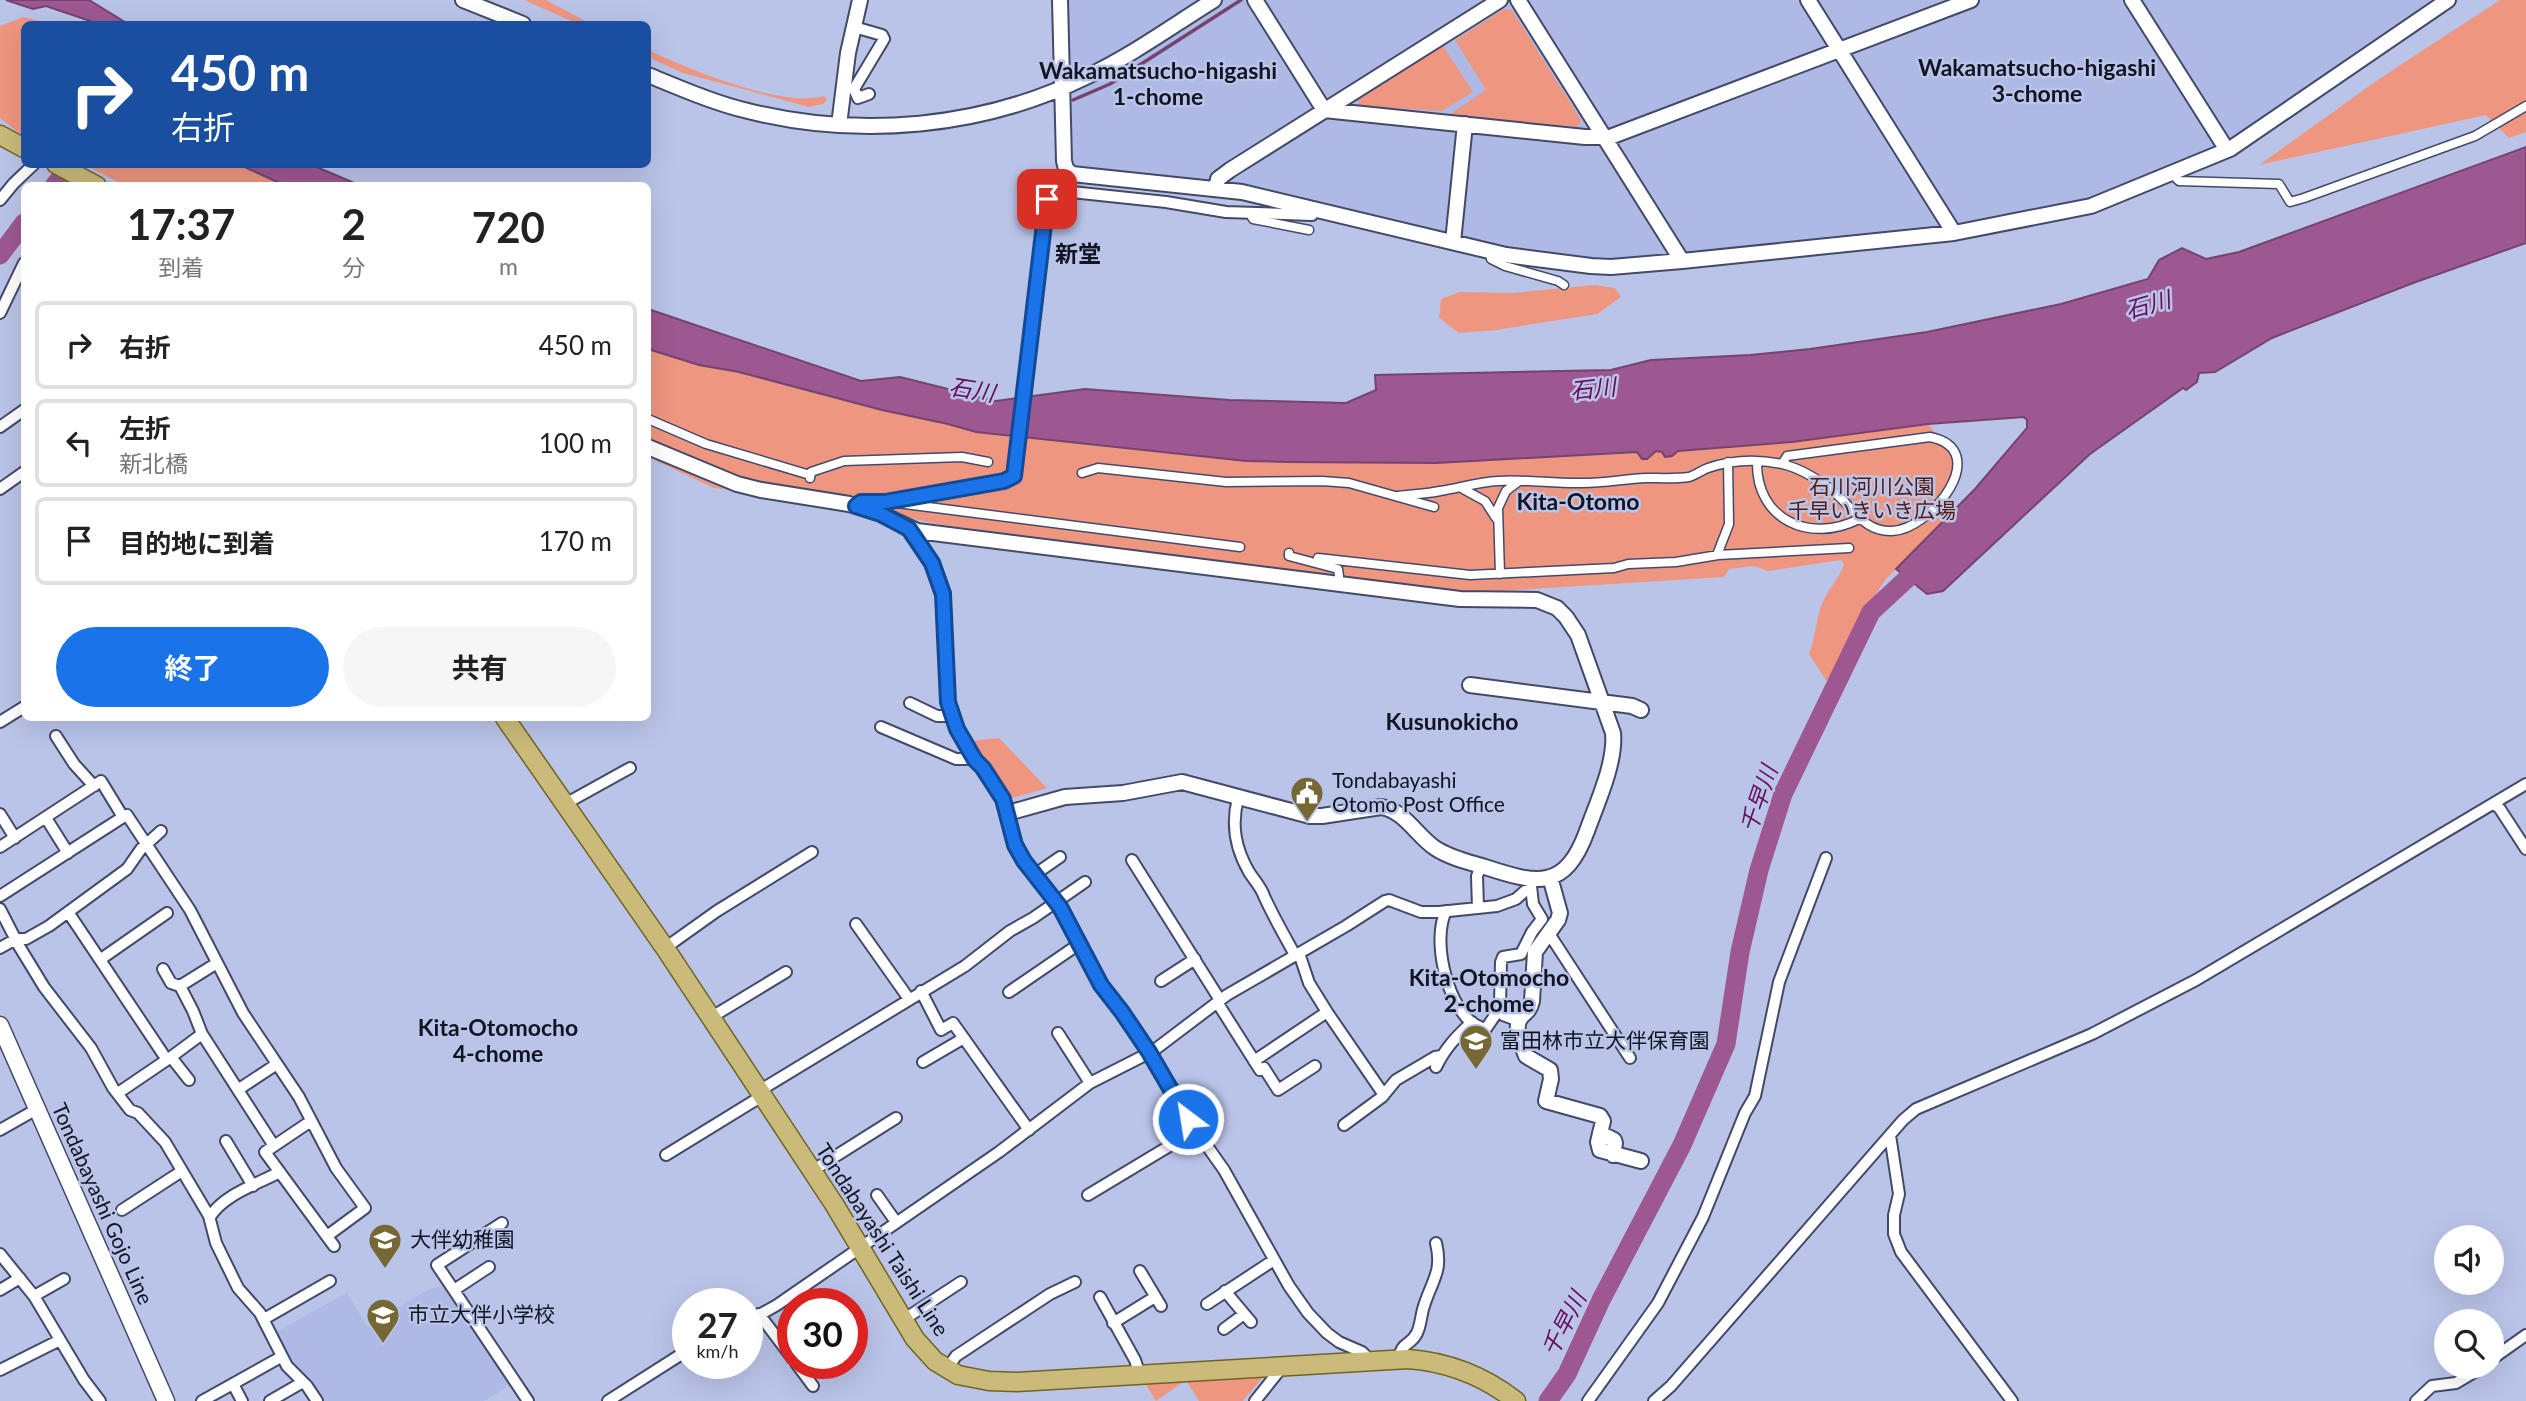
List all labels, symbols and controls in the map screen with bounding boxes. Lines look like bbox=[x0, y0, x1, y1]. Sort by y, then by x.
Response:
text: 450 m bbox=[171, 43, 309, 101]
icon: right bbox=[56, 49, 147, 140]
district label: Wakamatsucho-higashi 3-chome bbox=[1918, 53, 2156, 107]
district label: Wakamatsucho-higashi 1-chome bbox=[1039, 56, 1277, 110]
text: 右折 bbox=[171, 107, 235, 146]
pin bbox=[1017, 169, 1077, 229]
icon: arrive bbox=[1028, 180, 1066, 218]
text: 17:37 bbox=[127, 199, 235, 249]
text: 2 bbox=[341, 199, 366, 249]
text: 720 bbox=[472, 202, 545, 252]
district label: 新堂 bbox=[1055, 239, 1101, 267]
text: m bbox=[499, 252, 518, 280]
text: 到着 bbox=[158, 253, 204, 281]
text: 分 bbox=[342, 253, 365, 281]
water label: 石川 bbox=[2122, 283, 2177, 324]
icon: right bbox=[60, 326, 98, 364]
text: 450 m bbox=[539, 329, 612, 361]
text: 右折 bbox=[119, 331, 171, 363]
water label: 石川 bbox=[1569, 371, 1620, 404]
water label: 石川 bbox=[947, 372, 1000, 407]
text: 左折 bbox=[119, 412, 171, 444]
icon: left bbox=[60, 424, 98, 462]
text: 100 m bbox=[539, 427, 612, 459]
text: 新北橋 bbox=[119, 449, 188, 477]
park label: 石川河川公園 千早いきいき広場 bbox=[1788, 473, 1956, 522]
district label: Kita-Otomo bbox=[1516, 487, 1640, 515]
icon: arrive bbox=[60, 522, 98, 560]
text: 170 m bbox=[539, 525, 612, 557]
text: 目的地に到着 bbox=[119, 527, 275, 559]
button: 終了 bbox=[56, 627, 329, 707]
button: 共有 bbox=[343, 627, 616, 707]
district label: Kusunokicho bbox=[1386, 707, 1518, 735]
water label: 千早川 bbox=[1734, 759, 1784, 836]
place label: Tondabayashi Otomo Post Office bbox=[1332, 767, 1505, 816]
public building icon: Tondabayashi Otomo Post Office bbox=[1288, 774, 1326, 823]
district label: Kita-Otomocho 2-chome bbox=[1409, 963, 1569, 1017]
district label: Kita-Otomocho 4-chome bbox=[418, 1013, 578, 1067]
school or university icon: 富田林市立大伴保育園 bbox=[1457, 1022, 1495, 1071]
place label: 富田林市立大伴保育園 bbox=[1500, 1027, 1710, 1052]
position arrow bbox=[1151, 1082, 1225, 1156]
street label: Tondabayashi Gojo Line bbox=[48, 1099, 159, 1308]
street label: Tondabayashi Taishi Line bbox=[812, 1138, 955, 1340]
school or university icon: 大伴幼稚園 bbox=[366, 1221, 404, 1270]
map controls bbox=[2434, 1225, 2504, 1379]
button: sound bbox=[2434, 1225, 2504, 1295]
place label: 大伴幼稚園 bbox=[410, 1226, 515, 1251]
water label: 千早川 bbox=[1535, 1284, 1593, 1361]
speed limit sign: 30 bbox=[777, 1288, 868, 1379]
school or university icon: 市立大伴小学校 bbox=[364, 1296, 402, 1345]
place label: 市立大伴小学校 bbox=[408, 1301, 555, 1326]
text: 27 bbox=[697, 1303, 738, 1345]
button: search bbox=[2434, 1309, 2504, 1379]
text: km/h bbox=[696, 1340, 739, 1362]

